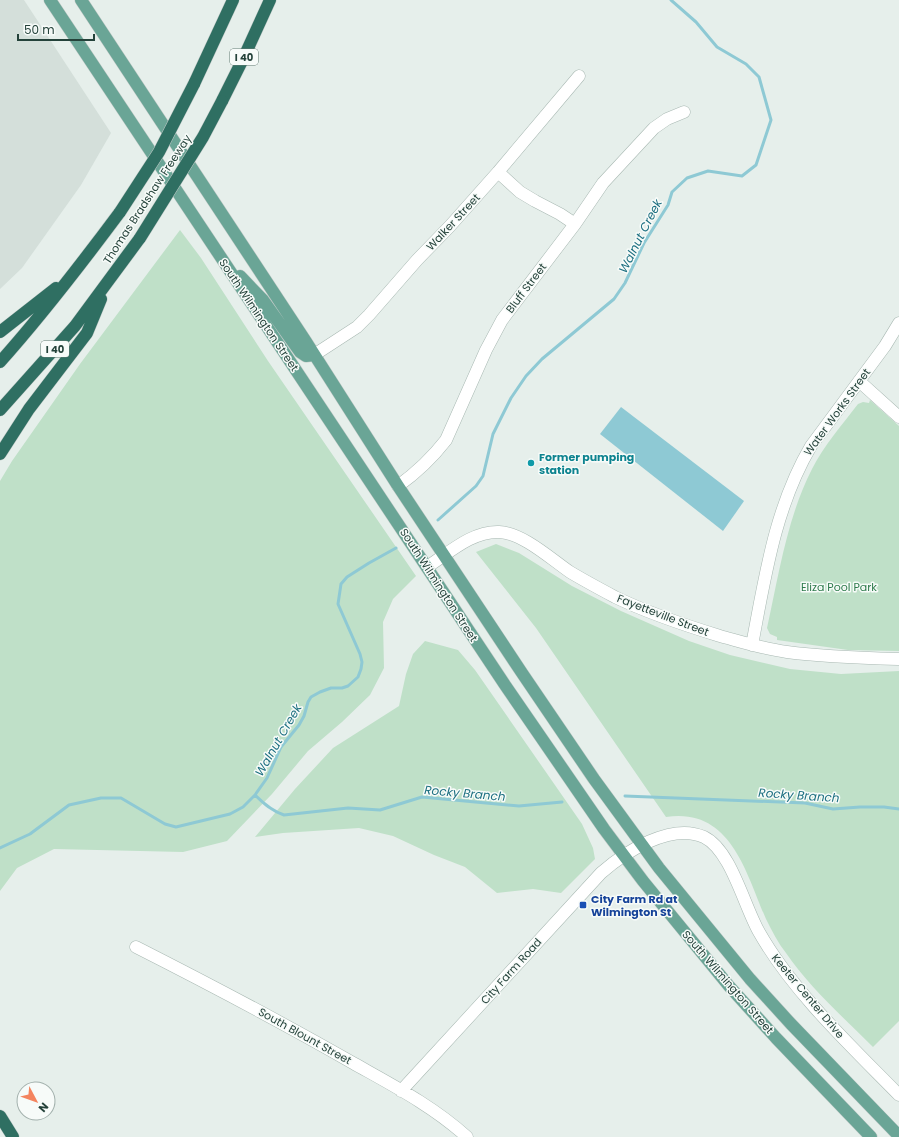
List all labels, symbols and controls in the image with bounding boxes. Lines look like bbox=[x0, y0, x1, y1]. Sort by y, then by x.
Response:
scale bar bbox=[18, 16, 94, 42]
text: 50 m bbox=[24, 21, 55, 38]
road number: I 40 bbox=[230, 49, 258, 65]
street label: Thomas Bradshaw Freeway bbox=[99, 131, 195, 267]
street label: Walker Street bbox=[422, 190, 484, 254]
water label: Walnut Creek bbox=[614, 195, 666, 276]
street label: South Wilmington Street bbox=[215, 256, 303, 374]
street label: Bluff Street bbox=[502, 260, 550, 316]
road number: I 40 bbox=[41, 341, 69, 357]
street label: Water Works Street bbox=[800, 365, 874, 459]
place label: Former pumping station bbox=[539, 449, 634, 478]
marker: Former pumping station bbox=[526, 458, 536, 468]
street label: South Wilmington Street bbox=[396, 525, 482, 645]
park label: Eliza Pool Park bbox=[801, 579, 877, 595]
street label: Fayetteville Street bbox=[615, 590, 711, 640]
water label: Walnut Creek bbox=[250, 700, 306, 779]
water label: Rocky Branch bbox=[424, 781, 506, 805]
water label: Rocky Branch bbox=[758, 784, 840, 806]
place label: City Farm Rd at Wilmington St bbox=[591, 891, 678, 920]
marker: City Farm Rd at Wilmington St bbox=[578, 900, 588, 910]
street label: South Wilmington Street bbox=[679, 927, 777, 1037]
street label: City Farm Road bbox=[477, 934, 545, 1008]
street label: Keeter Center Drive bbox=[768, 950, 848, 1042]
street label: South Blount Street bbox=[256, 1004, 354, 1068]
north arrow bbox=[16, 1081, 56, 1121]
text: N bbox=[35, 1099, 52, 1116]

